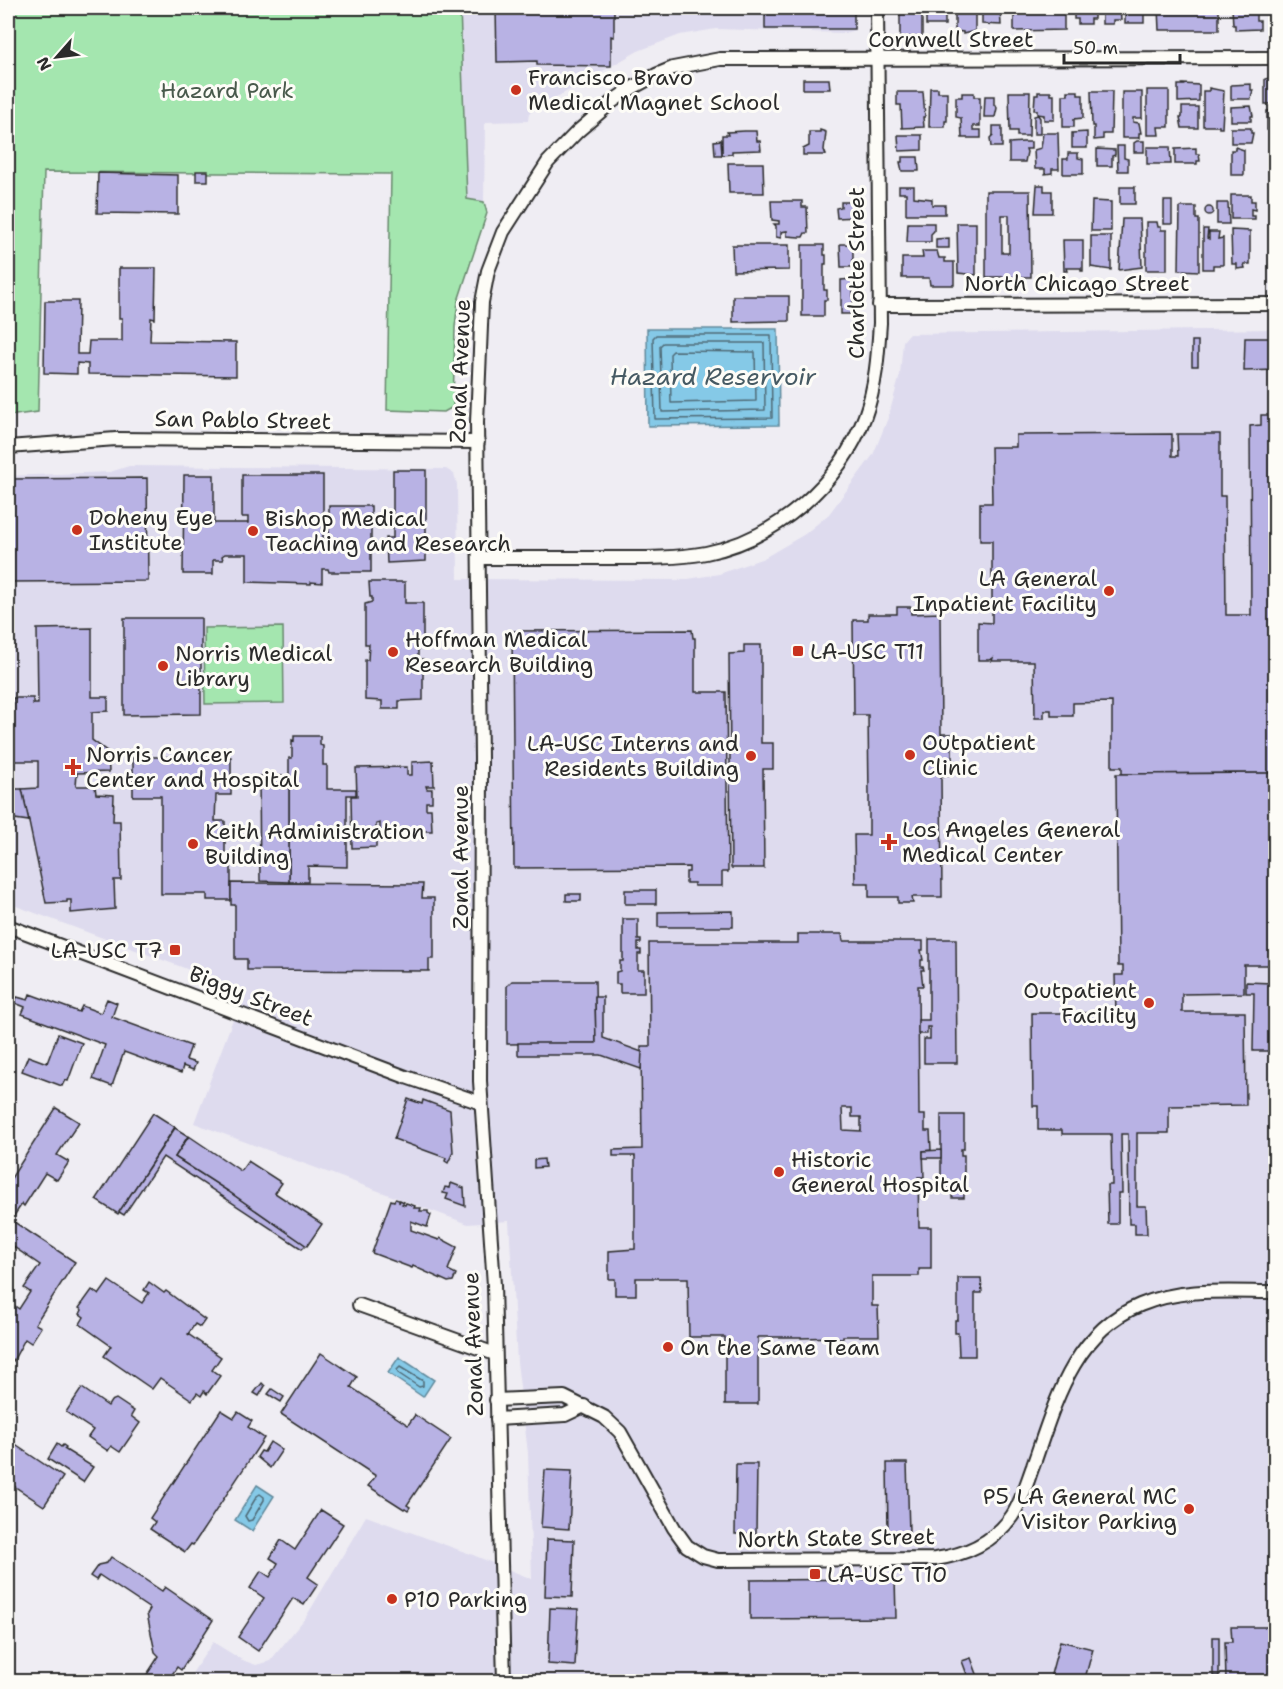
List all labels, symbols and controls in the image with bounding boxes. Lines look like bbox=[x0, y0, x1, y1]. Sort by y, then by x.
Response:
street label: Cornwell Street bbox=[868, 25, 1034, 54]
north arrow bbox=[27, 27, 87, 87]
scale bar bbox=[1064, 27, 1180, 65]
text: 50 m bbox=[1073, 36, 1118, 60]
text: N bbox=[32, 53, 56, 74]
place label: Francisco Bravo Medical Magnet School bbox=[528, 63, 780, 117]
park label: Hazard Park bbox=[160, 76, 294, 105]
marker: Francisco Bravo Medical Magnet School bbox=[509, 83, 523, 97]
street label: Charlotte Street bbox=[842, 187, 871, 359]
street label: North Chicago Street bbox=[964, 269, 1190, 298]
street label: Zonal Avenue bbox=[443, 298, 477, 444]
water label: Hazard Reservoir bbox=[610, 361, 817, 393]
street label: San Pablo Street bbox=[154, 404, 332, 436]
place label: Doheny Eye Institute bbox=[89, 503, 213, 557]
place label: Bishop Medical Teaching and Research bbox=[265, 504, 511, 558]
marker: Doheny Eye Institute bbox=[70, 523, 84, 537]
marker: Bishop Medical Teaching and Research bbox=[246, 524, 260, 538]
place label: LA General Inpatient Facility bbox=[913, 564, 1097, 618]
marker: LA General Inpatient Facility bbox=[1102, 584, 1116, 598]
place label: Hoffman Medical Research Building bbox=[405, 625, 593, 679]
place label: LA-USC T11 bbox=[810, 637, 924, 666]
place label: Norris Medical Library bbox=[175, 639, 332, 693]
marker: LA-USC T11 bbox=[791, 644, 805, 658]
marker: Hoffman Medical Research Building bbox=[386, 645, 400, 659]
marker: Norris Medical Library bbox=[156, 659, 170, 673]
place label: Outpatient Clinic bbox=[922, 728, 1036, 782]
place label: LA-USC Interns and Residents Building bbox=[527, 729, 739, 783]
place label: Norris Cancer Center and Hospital bbox=[86, 740, 299, 794]
marker: Outpatient Clinic bbox=[903, 748, 917, 762]
marker: LA-USC Interns and Residents Building bbox=[744, 749, 758, 763]
marker: Norris Cancer Center and Hospital bbox=[64, 758, 82, 776]
street label: Zonal Avenue bbox=[446, 785, 475, 929]
place label: Los Angeles General Medical Center bbox=[902, 815, 1121, 869]
place label: Keith Administration Building bbox=[205, 817, 425, 871]
marker: Los Angeles General Medical Center bbox=[880, 833, 898, 851]
marker: Keith Administration Building bbox=[186, 837, 200, 851]
place label: LA-USC T7 bbox=[51, 936, 163, 965]
marker: LA-USC T7 bbox=[168, 943, 182, 957]
street label: Biggy Street bbox=[185, 959, 317, 1033]
place label: Outpatient Facility bbox=[1023, 976, 1137, 1030]
marker: Outpatient Facility bbox=[1142, 996, 1156, 1010]
place label: Historic General Hospital bbox=[791, 1145, 969, 1199]
marker: Historic General Hospital bbox=[772, 1165, 786, 1179]
street label: Zonal Avenue bbox=[456, 1271, 490, 1417]
place label: On the Same Team bbox=[680, 1333, 880, 1362]
marker: On the Same Team bbox=[661, 1340, 675, 1354]
place label: P5 LA General MC Visitor Parking bbox=[983, 1482, 1177, 1536]
marker: P5 LA General MC Visitor Parking bbox=[1182, 1502, 1196, 1516]
street label: North State Street bbox=[737, 1522, 935, 1554]
place label: LA-USC T10 bbox=[827, 1560, 947, 1589]
marker: LA-USC T10 bbox=[808, 1567, 822, 1581]
place label: P10 Parking bbox=[404, 1585, 527, 1614]
marker: P10 Parking bbox=[385, 1592, 399, 1606]

